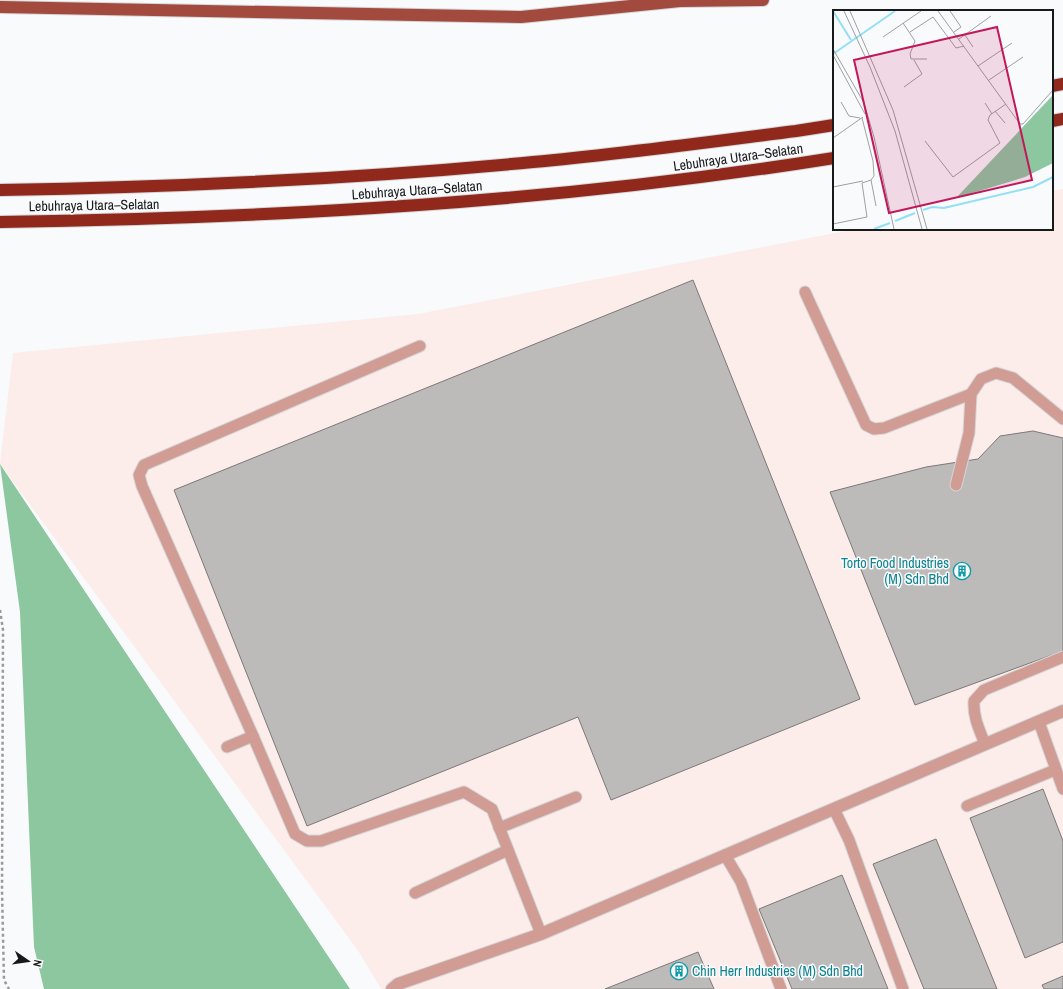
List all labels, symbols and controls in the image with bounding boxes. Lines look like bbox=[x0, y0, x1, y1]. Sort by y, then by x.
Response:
inset map bbox=[833, 10, 1053, 230]
street label: Lebuhraya Utara–Selatan bbox=[672, 139, 804, 175]
street label: Lebuhraya Utara–Selatan bbox=[351, 176, 483, 204]
street label: Lebuhraya Utara–Selatan bbox=[28, 195, 160, 215]
place label: Torto Food Industries (M) Sdn Bhd bbox=[841, 554, 949, 588]
building icon: Torto Food Industries (M) Sdn Bhd bbox=[952, 561, 972, 581]
north arrow bbox=[8, 941, 48, 981]
text: N bbox=[30, 959, 45, 968]
building icon: Chin Herr Industries (M) Sdn Bhd bbox=[669, 961, 689, 981]
place label: Chin Herr Industries (M) Sdn Bhd bbox=[692, 962, 863, 980]

